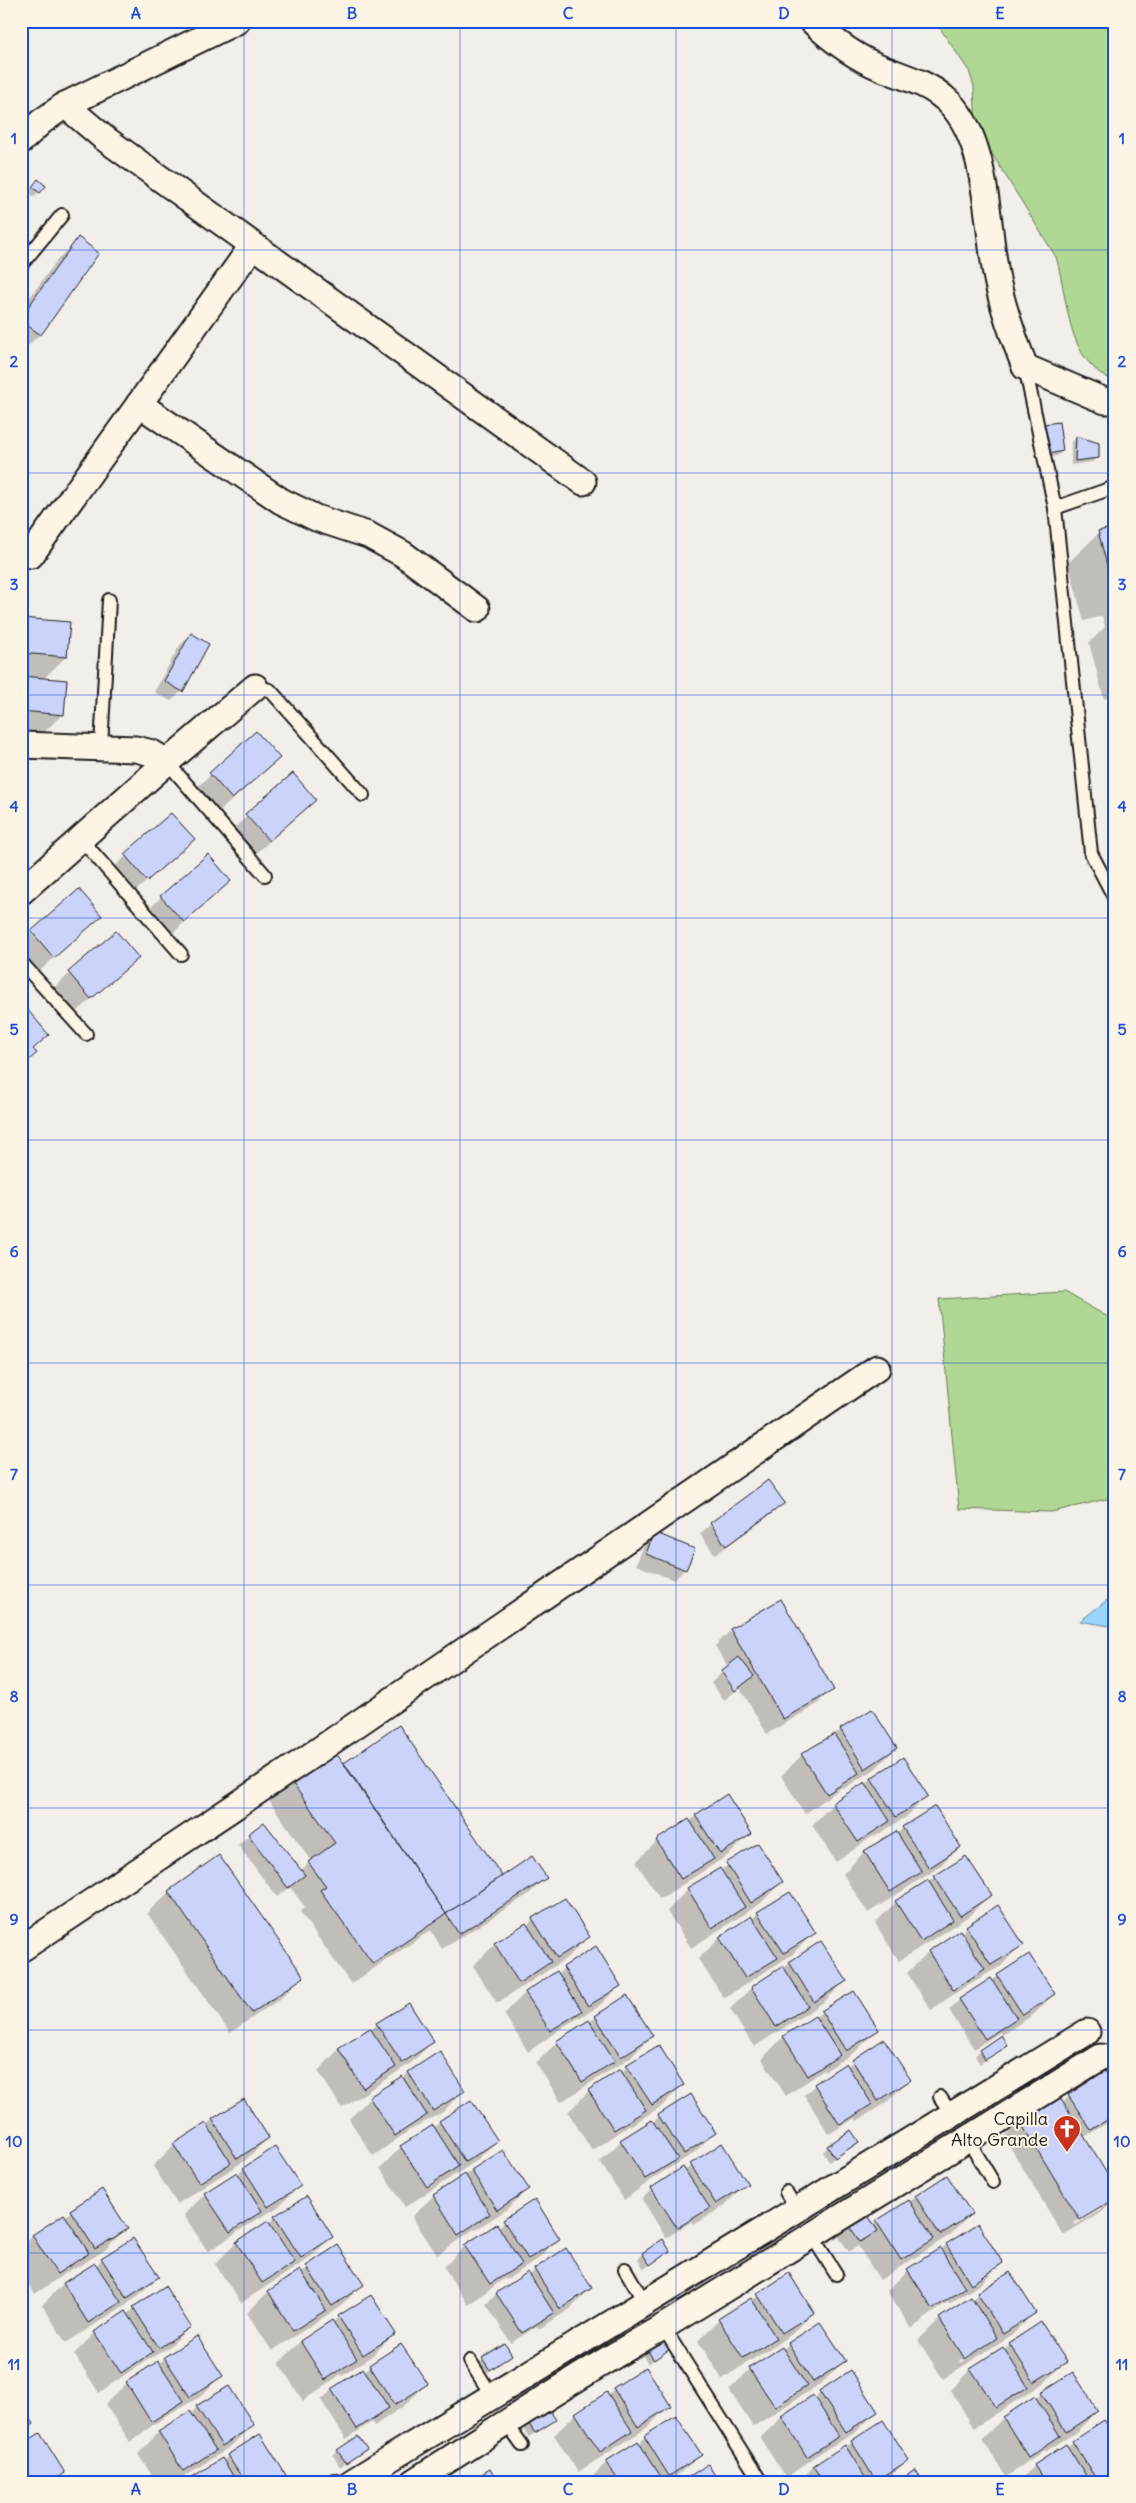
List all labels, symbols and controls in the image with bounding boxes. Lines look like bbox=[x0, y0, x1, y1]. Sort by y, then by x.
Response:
text: A bbox=[131, 3, 141, 23]
text: B bbox=[347, 3, 358, 23]
text: C bbox=[563, 3, 574, 23]
text: D bbox=[778, 3, 790, 23]
text: E bbox=[995, 3, 1005, 23]
text: 1 bbox=[11, 128, 17, 148]
text: 1 bbox=[1119, 128, 1125, 148]
text: 2 bbox=[10, 351, 19, 371]
text: 2 bbox=[1118, 351, 1127, 371]
text: 3 bbox=[9, 574, 19, 594]
text: 3 bbox=[1117, 574, 1127, 594]
text: 4 bbox=[9, 796, 19, 816]
text: 4 bbox=[1117, 796, 1127, 816]
text: 5 bbox=[9, 1019, 19, 1039]
text: 5 bbox=[1117, 1019, 1127, 1039]
text: 6 bbox=[9, 1241, 19, 1261]
text: 6 bbox=[1117, 1241, 1127, 1261]
text: 7 bbox=[10, 1464, 18, 1484]
text: 7 bbox=[1118, 1464, 1126, 1484]
text: 8 bbox=[9, 1686, 19, 1706]
text: 8 bbox=[1117, 1686, 1127, 1706]
text: 9 bbox=[9, 1909, 19, 1929]
text: 9 bbox=[1117, 1909, 1127, 1929]
place label: Capilla Alto Grande bbox=[951, 2107, 1048, 2151]
church icon: Capilla Alto Grande bbox=[1052, 2114, 1082, 2153]
text: 10 bbox=[6, 2131, 22, 2151]
text: 10 bbox=[1114, 2131, 1130, 2151]
text: 11 bbox=[8, 2354, 20, 2374]
text: 11 bbox=[1116, 2354, 1128, 2374]
text: A bbox=[131, 2479, 141, 2499]
text: B bbox=[347, 2479, 358, 2499]
text: C bbox=[563, 2479, 574, 2499]
text: D bbox=[778, 2479, 790, 2499]
text: E bbox=[995, 2479, 1005, 2499]

